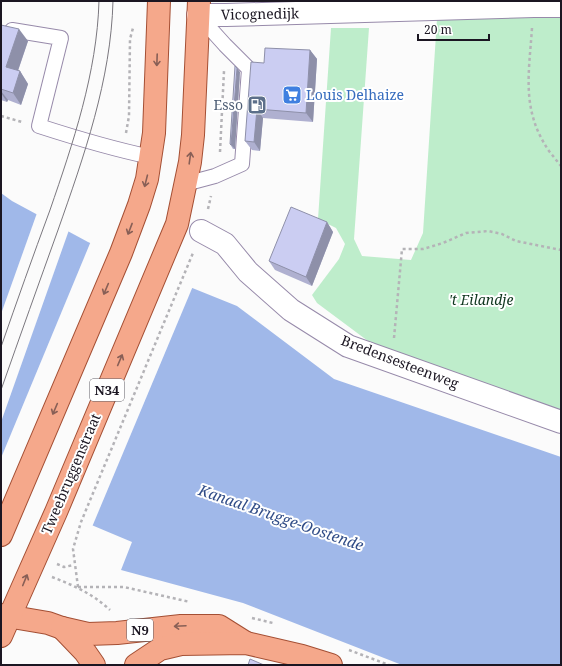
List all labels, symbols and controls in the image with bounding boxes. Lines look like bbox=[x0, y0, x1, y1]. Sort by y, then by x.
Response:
street label: Vicognedijk bbox=[221, 3, 300, 24]
scale bar bbox=[418, 16, 489, 42]
text: 20 m bbox=[424, 21, 452, 38]
one-way arrow bbox=[154, 53, 161, 66]
supermarket icon: Louis Delhaize bbox=[281, 84, 303, 106]
place label: Louis Delhaize bbox=[306, 85, 404, 104]
fuel station icon: Esso bbox=[246, 94, 268, 116]
place label: Esso bbox=[214, 95, 243, 114]
one-way arrow bbox=[186, 152, 194, 165]
one-way arrow bbox=[142, 174, 149, 187]
one-way arrow bbox=[126, 222, 134, 234]
one-way arrow bbox=[101, 282, 109, 294]
park label: 't Eilandje bbox=[449, 290, 513, 309]
street label: Bredensesteenweg bbox=[339, 330, 462, 393]
one-way arrow bbox=[117, 354, 124, 366]
road number: N34 bbox=[90, 379, 124, 401]
one-way arrow bbox=[51, 402, 59, 414]
street label: Tweebruggenstraat bbox=[36, 410, 105, 537]
water label: Kanaal Brugge-Oostende bbox=[195, 479, 367, 555]
one-way arrow bbox=[22, 575, 30, 587]
road number: N9 bbox=[127, 619, 153, 641]
one-way arrow bbox=[174, 623, 187, 630]

